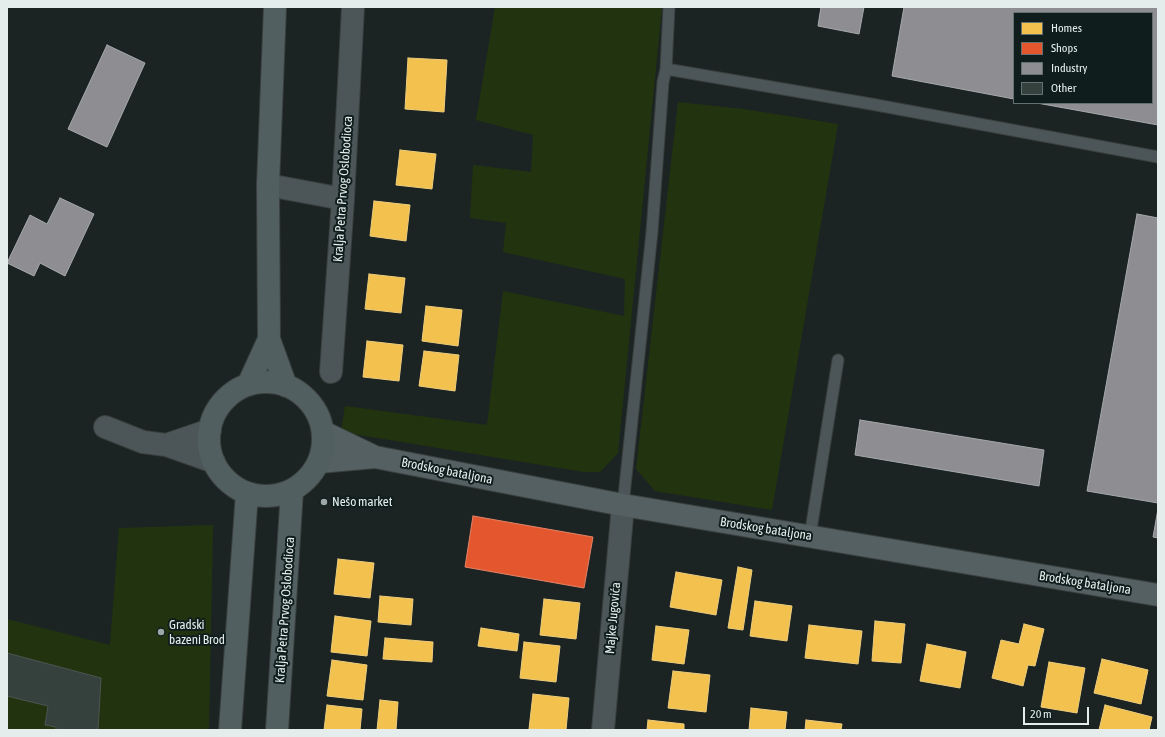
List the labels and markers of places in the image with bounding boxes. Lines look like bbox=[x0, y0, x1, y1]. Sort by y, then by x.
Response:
place label: Nešo market bbox=[332, 494, 392, 510]
marker: Nešo market bbox=[319, 497, 329, 507]
place label: Gradski bazeni Brod bbox=[169, 617, 225, 648]
marker: Gradski bazeni Brod bbox=[156, 627, 166, 637]

